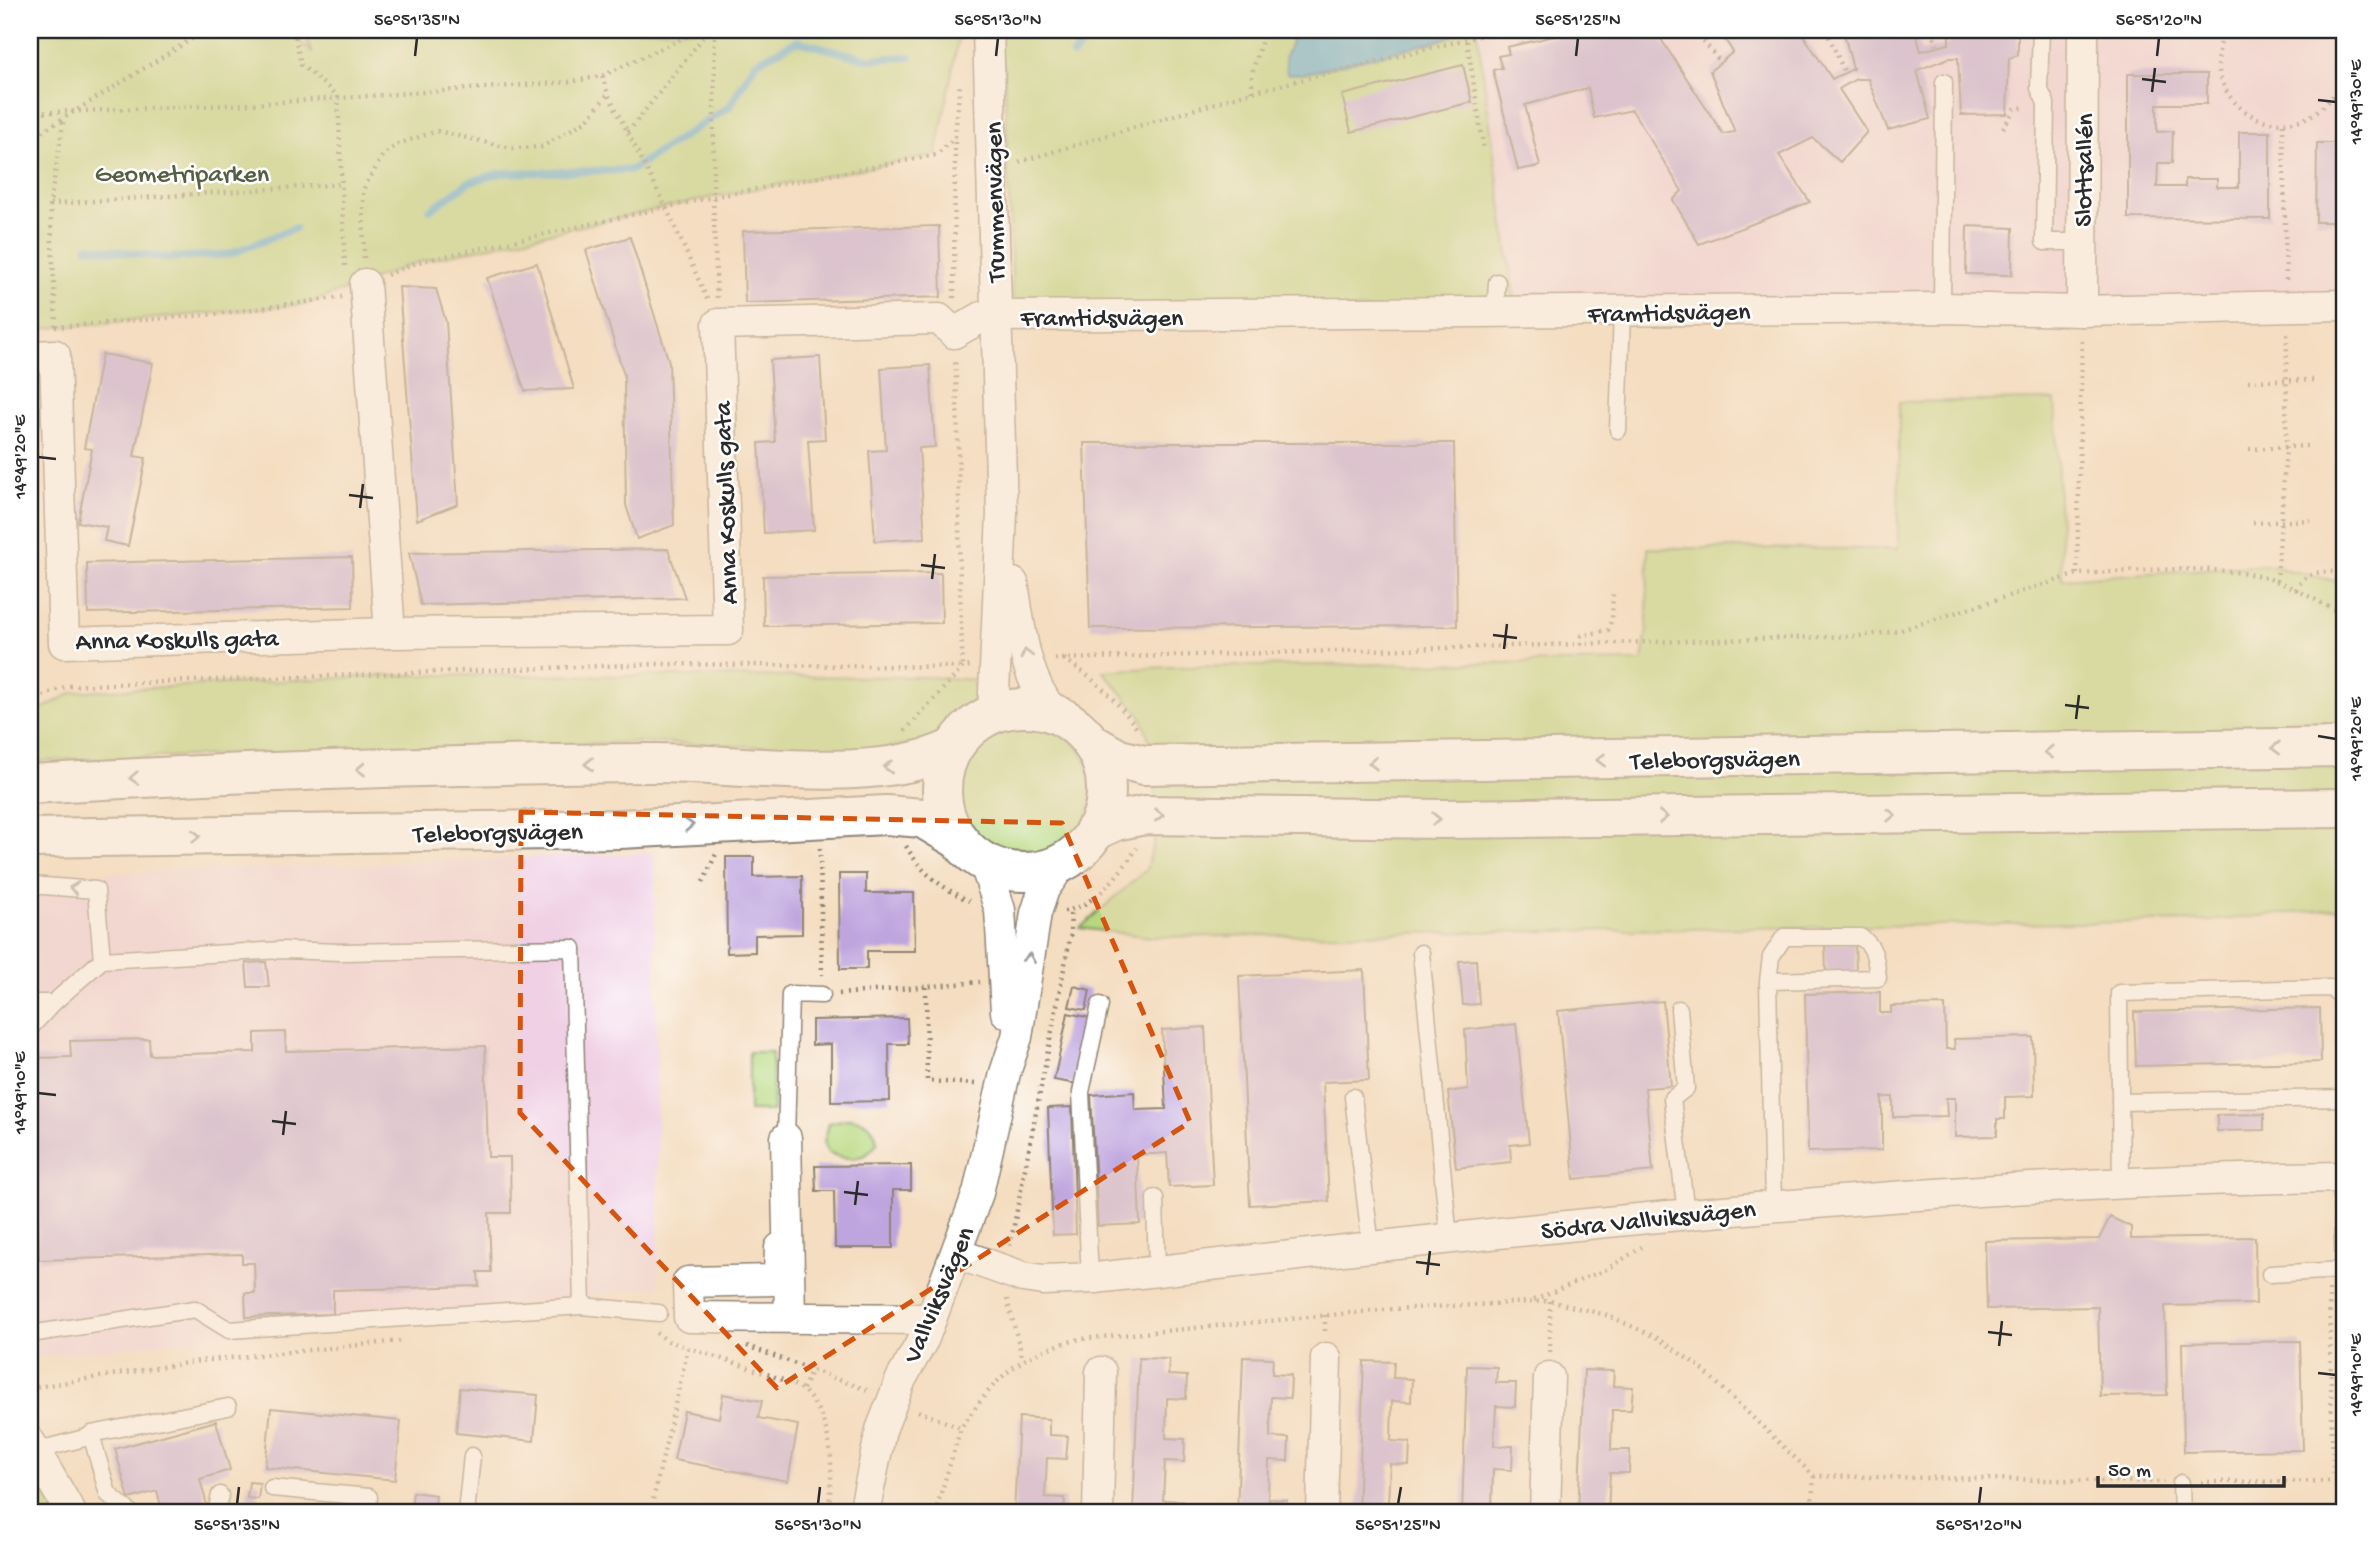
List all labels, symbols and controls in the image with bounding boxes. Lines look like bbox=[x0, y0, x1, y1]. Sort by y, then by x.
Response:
text: 56°51'35"N bbox=[374, 11, 460, 32]
text: 56°51'30"N bbox=[955, 11, 1041, 32]
text: 56°51'25"N bbox=[1535, 11, 1621, 32]
text: 56°51'20"N bbox=[2116, 11, 2202, 32]
text: 14°49'30"E bbox=[2347, 59, 2368, 145]
street label: Slottsallén bbox=[2070, 112, 2103, 227]
street label: Trummenvägen bbox=[981, 121, 1014, 284]
park label: Geometriparken bbox=[95, 161, 270, 192]
street label: Framtidsvägen bbox=[1586, 299, 1751, 332]
street label: Framtidsvägen bbox=[1020, 305, 1184, 336]
street label: Anna Koskulls gata bbox=[709, 399, 748, 605]
text: 14°49'20"E bbox=[11, 414, 32, 500]
street label: Anna Koskulls gata bbox=[75, 625, 281, 660]
one-way arrow bbox=[1020, 648, 1035, 660]
text: 14°49'20"E bbox=[2347, 696, 2368, 782]
one-way arrow bbox=[2270, 740, 2281, 756]
one-way arrow bbox=[2043, 744, 2053, 760]
street label: Teleborgsvägen bbox=[1628, 746, 1801, 780]
one-way arrow bbox=[1595, 752, 1605, 768]
one-way arrow bbox=[1367, 755, 1378, 771]
one-way arrow bbox=[583, 757, 594, 772]
one-way arrow bbox=[883, 759, 894, 774]
one-way arrow bbox=[356, 762, 367, 777]
one-way arrow bbox=[128, 770, 139, 785]
one-way arrow bbox=[1155, 807, 1165, 823]
one-way arrow bbox=[1886, 807, 1896, 823]
one-way arrow bbox=[1659, 809, 1669, 825]
one-way arrow bbox=[1431, 811, 1442, 827]
one-way arrow bbox=[683, 818, 694, 833]
street label: Teleborgsvägen bbox=[411, 819, 584, 853]
one-way arrow bbox=[191, 828, 202, 844]
one-way arrow bbox=[68, 880, 80, 895]
one-way arrow bbox=[1021, 952, 1036, 964]
text: 14°49'10"E bbox=[11, 1051, 32, 1135]
street label: Södra Vallviksvägen bbox=[1540, 1196, 1758, 1249]
street label: Vallviksvägen bbox=[898, 1222, 984, 1370]
text: 14°49'10"E bbox=[2347, 1333, 2368, 1417]
scale bar bbox=[2098, 1445, 2283, 1489]
text: 50 m bbox=[2108, 1460, 2151, 1485]
text: 56°51'35"N bbox=[194, 1516, 280, 1537]
text: 56°51'30"N bbox=[775, 1516, 861, 1537]
text: 56°51'25"N bbox=[1355, 1516, 1441, 1537]
text: 56°51'20"N bbox=[1936, 1516, 2022, 1537]

